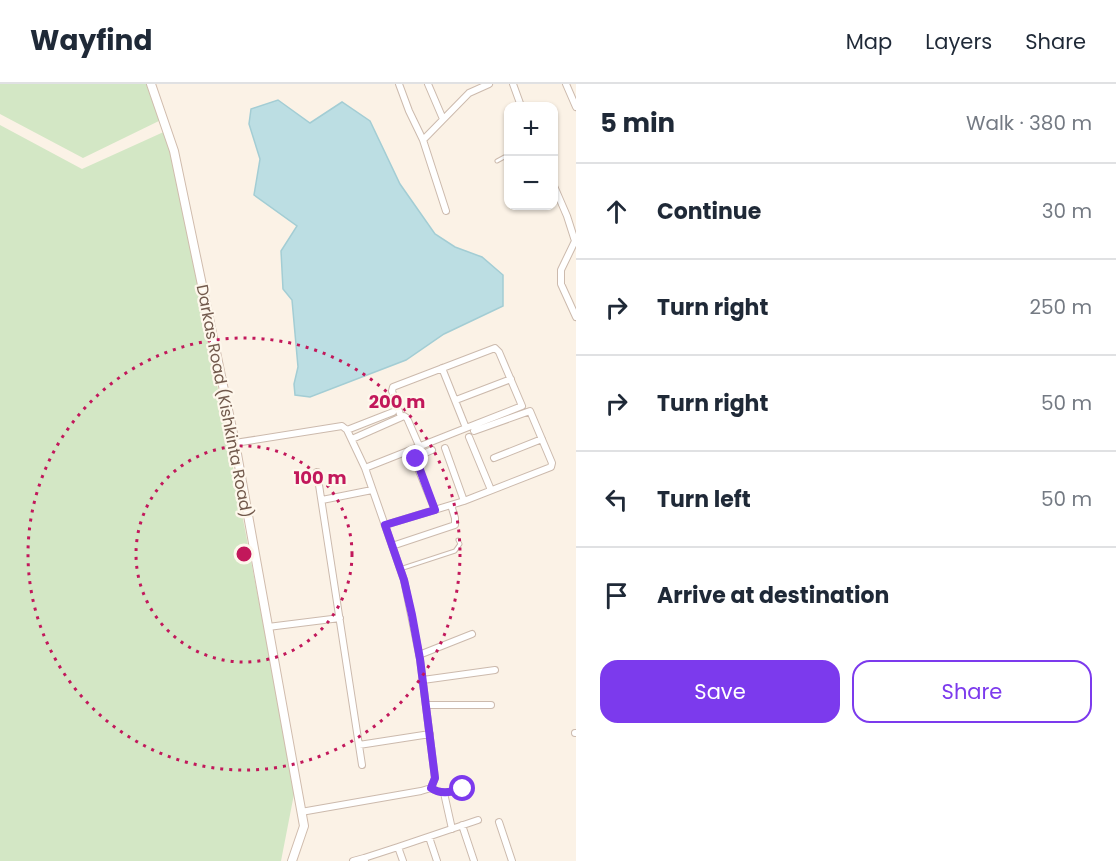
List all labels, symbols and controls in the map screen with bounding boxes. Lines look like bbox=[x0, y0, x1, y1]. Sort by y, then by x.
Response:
text: Wayfind bbox=[30, 21, 152, 60]
text: Map bbox=[846, 27, 892, 56]
text: Layers bbox=[925, 27, 992, 56]
text: Share bbox=[1025, 27, 1086, 56]
map controls bbox=[504, 102, 558, 210]
button: + bbox=[504, 102, 558, 156]
text: 5 min bbox=[600, 105, 675, 141]
text: Walk · 380 m bbox=[966, 109, 1092, 137]
button: − bbox=[504, 156, 558, 210]
icon: ahead bbox=[600, 195, 633, 228]
text: Continue bbox=[657, 196, 761, 227]
text: 30 m bbox=[1042, 197, 1092, 225]
street label: Darkas Road (Kishkinta Road) bbox=[191, 282, 258, 520]
icon: right bbox=[600, 291, 633, 324]
text: Turn right bbox=[657, 292, 768, 323]
text: 250 m bbox=[1029, 293, 1092, 321]
icon: right bbox=[600, 387, 633, 420]
text: Turn right bbox=[657, 388, 768, 419]
text: 200 m bbox=[369, 389, 425, 414]
text: 50 m bbox=[1041, 389, 1092, 417]
route end bbox=[402, 445, 428, 471]
text: 100 m bbox=[293, 465, 347, 490]
icon: left bbox=[600, 483, 633, 516]
text: Turn left bbox=[657, 484, 751, 515]
text: 50 m bbox=[1041, 485, 1092, 513]
centre of rings bbox=[234, 544, 254, 564]
icon: arrive bbox=[600, 579, 633, 612]
text: Arrive at destination bbox=[657, 580, 889, 611]
button: Save bbox=[600, 660, 840, 723]
button: Share bbox=[852, 660, 1092, 723]
route start bbox=[449, 775, 475, 801]

